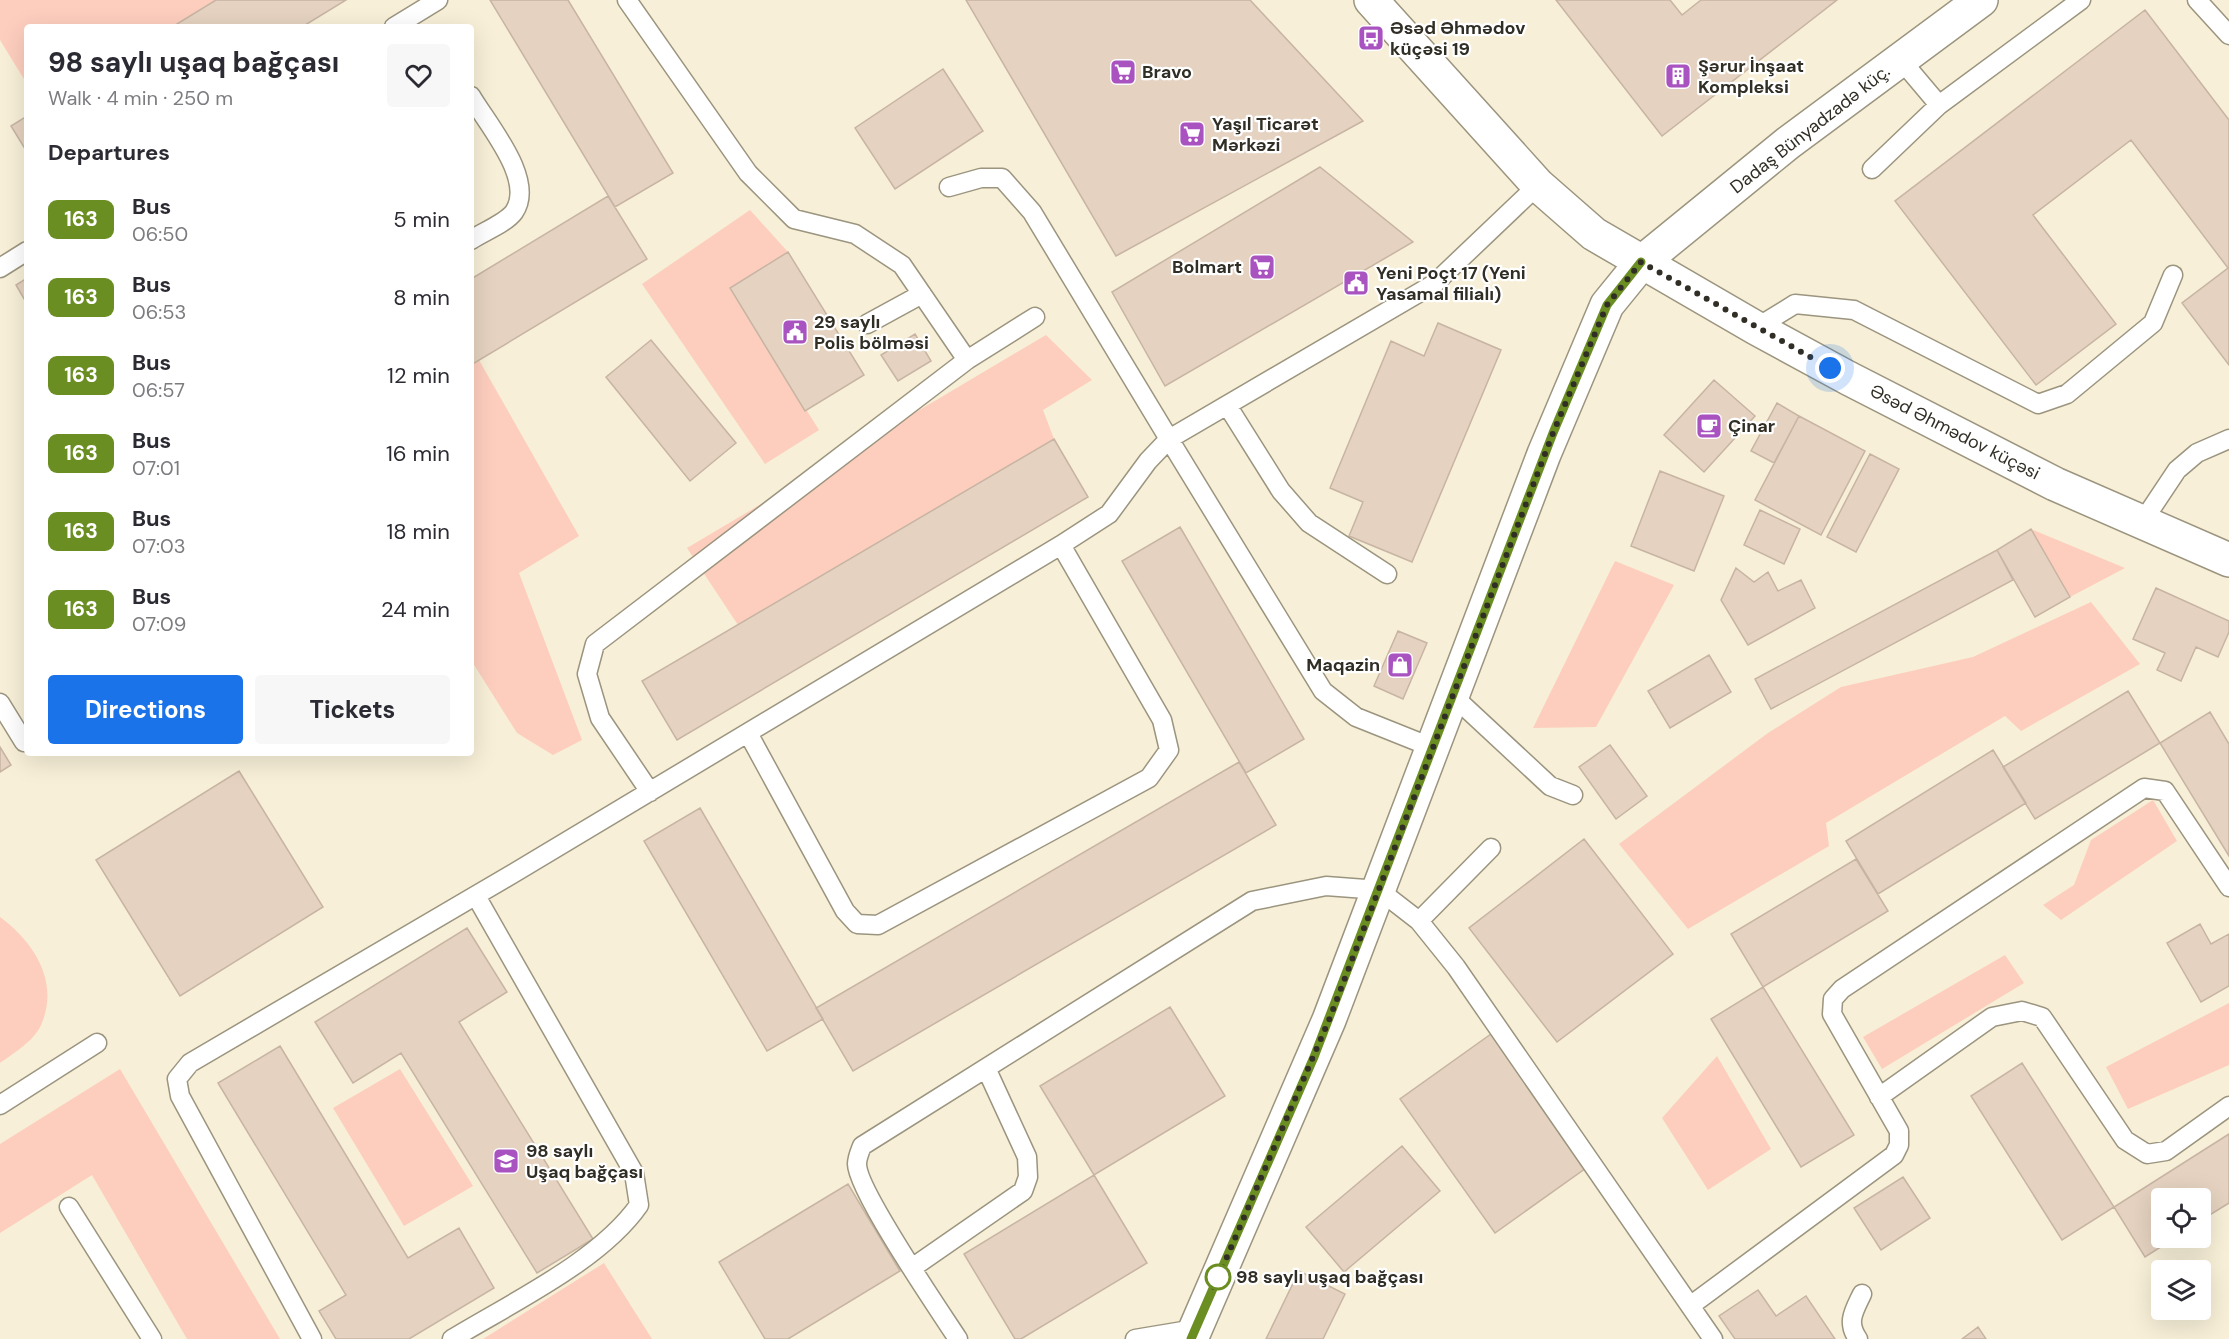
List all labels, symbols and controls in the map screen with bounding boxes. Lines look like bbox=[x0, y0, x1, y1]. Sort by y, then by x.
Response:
place label: Əsəd Əhmədov küçəsi 19 bbox=[1390, 16, 1525, 61]
bus stop icon: Əsəd Əhmədov küçəsi 19 bbox=[1356, 23, 1386, 53]
text: 98 saylı uşaq bağçası bbox=[48, 44, 339, 81]
button: heart bbox=[387, 44, 450, 107]
place label: Şərur İnşaat Kompleksi bbox=[1698, 54, 1804, 99]
supermarket icon: Bravo bbox=[1108, 57, 1138, 87]
street label: Dadaş Bünyadzadə küç. bbox=[1725, 59, 1895, 199]
place label: Bravo bbox=[1142, 60, 1192, 84]
building icon: Şərur İnşaat Kompleksi bbox=[1663, 61, 1693, 91]
text: Walk · 4 min · 250 m bbox=[48, 85, 233, 111]
place label: Yaşıl Ticarət Mərkəzi bbox=[1212, 112, 1319, 157]
supermarket icon: Yaşıl Ticarət Mərkəzi bbox=[1177, 119, 1207, 149]
text: Departures bbox=[48, 138, 170, 167]
text: Bus bbox=[132, 192, 171, 221]
text: 163 bbox=[64, 205, 98, 233]
text: 5 min bbox=[393, 205, 450, 234]
text: 06:50 bbox=[132, 221, 188, 247]
supermarket icon: Bolmart bbox=[1247, 252, 1277, 282]
place label: Bolmart bbox=[1172, 255, 1242, 279]
place label: Yeni Poçt 17 (Yeni Yasamal filialı) bbox=[1376, 261, 1526, 306]
public building icon: Yeni Poçt 17 (Yeni Yasamal filialı) bbox=[1341, 268, 1371, 298]
text: Bus bbox=[132, 270, 171, 299]
text: 163 bbox=[64, 283, 98, 311]
text: 8 min bbox=[393, 283, 450, 312]
text: 06:53 bbox=[132, 299, 186, 325]
place label: 29 saylı Polis bölməsi bbox=[814, 310, 929, 355]
public building icon: 29 saylı Polis bölməsi bbox=[780, 317, 810, 347]
text: Bus bbox=[132, 348, 171, 377]
your location bbox=[1815, 353, 1845, 383]
text: 163 bbox=[64, 361, 98, 389]
text: 12 min bbox=[387, 361, 450, 390]
text: 06:57 bbox=[132, 377, 185, 403]
street label: Əsəd Əhmədov küçəsi bbox=[1866, 379, 2044, 485]
cafe icon: Çinar bbox=[1694, 411, 1724, 441]
place label: Çinar bbox=[1728, 414, 1775, 438]
text: Bus bbox=[132, 426, 171, 455]
text: 163 bbox=[64, 439, 98, 467]
text: 16 min bbox=[386, 439, 450, 468]
text: 07:01 bbox=[132, 455, 180, 481]
text: Bus bbox=[132, 504, 171, 533]
text: 163 bbox=[64, 517, 98, 545]
text: 18 min bbox=[386, 517, 450, 546]
text: 07:03 bbox=[132, 533, 186, 559]
text: Bus bbox=[132, 582, 171, 611]
text: 163 bbox=[64, 595, 98, 623]
text: 24 min bbox=[381, 595, 450, 624]
text: 07:09 bbox=[132, 611, 186, 637]
shop icon: Maqazin bbox=[1385, 650, 1415, 680]
place label: Maqazin bbox=[1306, 653, 1380, 677]
button: Directions bbox=[48, 675, 243, 744]
button: Tickets bbox=[255, 675, 450, 744]
place label: 98 saylı Uşaq bağçası bbox=[526, 1139, 643, 1184]
school or university icon: 98 saylı Uşaq bağçası bbox=[491, 1146, 521, 1176]
map controls bbox=[2151, 1188, 2211, 1320]
button: locate bbox=[2151, 1188, 2211, 1248]
button: layers bbox=[2151, 1260, 2211, 1320]
marker: 98 saylı uşaq bağçası bbox=[1205, 1264, 1231, 1290]
place label: 98 saylı uşaq bağçası bbox=[1236, 1265, 1423, 1289]

